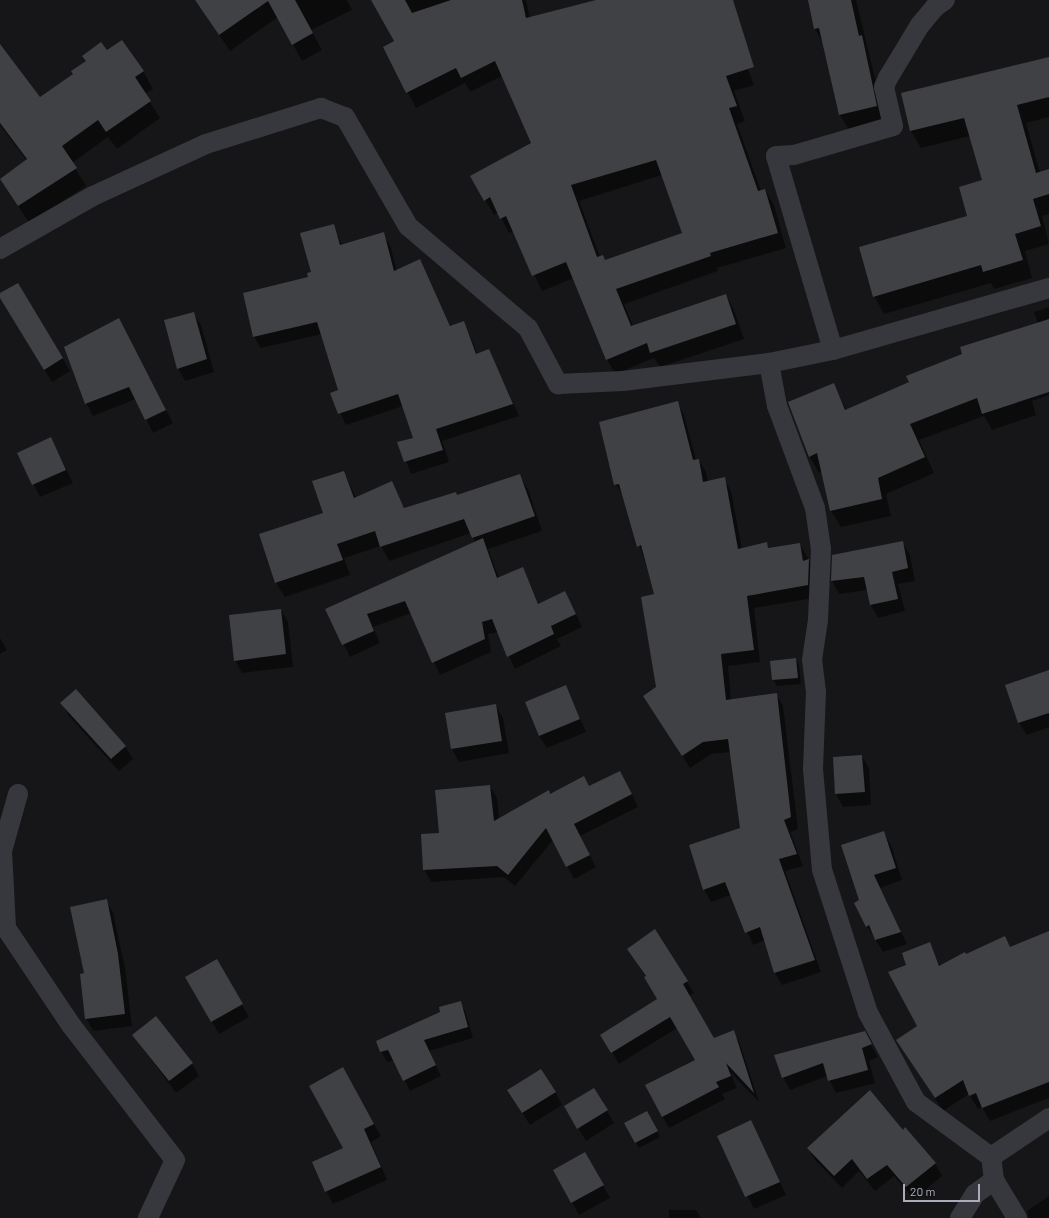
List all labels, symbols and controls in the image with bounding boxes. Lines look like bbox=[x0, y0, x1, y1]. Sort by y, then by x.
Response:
scale bar bbox=[905, 1176, 982, 1202]
text: 20 m bbox=[910, 1184, 936, 1198]

